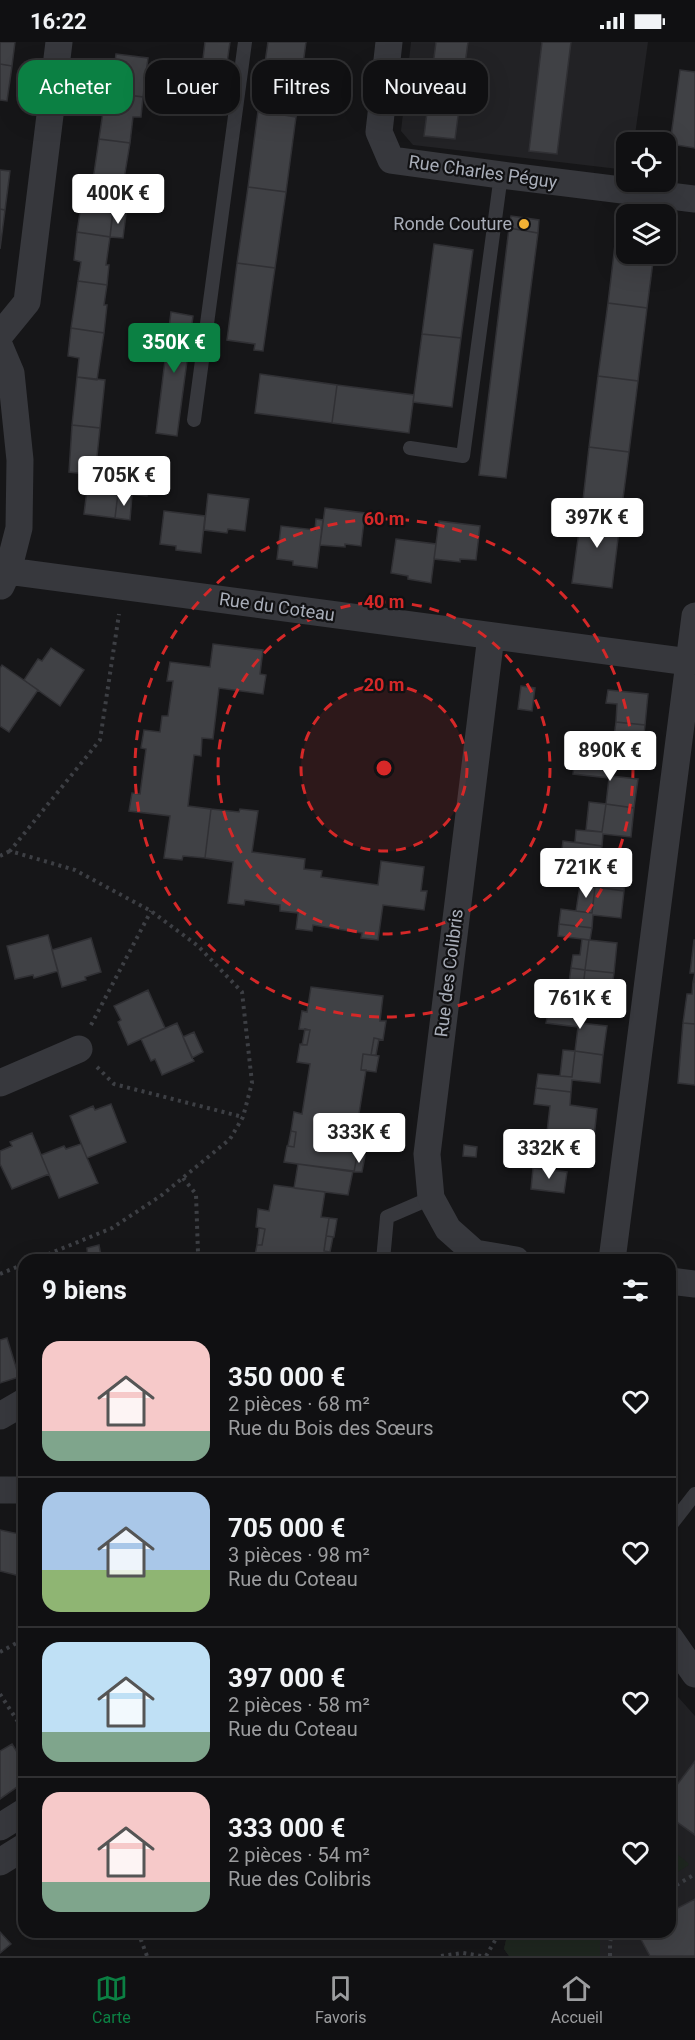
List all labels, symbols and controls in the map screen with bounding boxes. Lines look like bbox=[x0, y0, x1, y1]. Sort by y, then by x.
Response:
text: 16:22 bbox=[30, 9, 87, 34]
chip: Acheter bbox=[18, 60, 133, 114]
chip: Louer bbox=[145, 60, 240, 114]
chip: Filtres bbox=[252, 60, 351, 114]
chip: Nouveau bbox=[363, 60, 488, 114]
map controls bbox=[616, 132, 676, 264]
button: locate bbox=[616, 132, 676, 192]
street label: Rue Charles Péguy bbox=[408, 151, 559, 192]
pin: 400K € bbox=[69, 174, 167, 225]
text: 400K € bbox=[86, 181, 150, 205]
button: layers bbox=[616, 204, 676, 264]
place label: Ronde Couture bbox=[393, 213, 512, 234]
marker: Ronde Couture bbox=[517, 217, 531, 231]
pin: 350K € bbox=[125, 323, 223, 374]
text: 350K € bbox=[142, 330, 206, 354]
pin: 705K € bbox=[75, 456, 173, 507]
text: 705K € bbox=[92, 463, 156, 487]
pin: 397K € bbox=[548, 498, 646, 549]
text: 397K € bbox=[565, 505, 629, 529]
text: 60 m bbox=[364, 508, 404, 529]
street label: Rue du Coteau bbox=[218, 588, 336, 625]
text: 40 m bbox=[364, 591, 404, 612]
text: 20 m bbox=[364, 674, 404, 695]
pin: 890K € bbox=[561, 731, 659, 782]
text: 890K € bbox=[578, 738, 642, 762]
centre of rings bbox=[374, 758, 394, 778]
pin: 721K € bbox=[537, 848, 635, 899]
text: 721K € bbox=[554, 855, 618, 879]
street label: Rue des Colibris bbox=[430, 908, 467, 1038]
pin: 761K € bbox=[531, 979, 629, 1030]
text: 761K € bbox=[548, 986, 612, 1010]
pin: 333K € bbox=[310, 1113, 408, 1164]
text: 333K € bbox=[327, 1120, 391, 1144]
pin: 332K € bbox=[500, 1129, 598, 1180]
text: 332K € bbox=[517, 1136, 581, 1160]
icon: filters bbox=[619, 1274, 652, 1307]
text: 9 biens bbox=[42, 1275, 127, 1305]
text: 350 000 € bbox=[228, 1362, 345, 1392]
icon: home bbox=[90, 1365, 162, 1437]
icon: heart bbox=[619, 1385, 652, 1418]
text: 2 pièces · 68 m² bbox=[228, 1392, 370, 1416]
text: Rue du Bois des Sœurs bbox=[228, 1416, 434, 1440]
text: 705 000 € bbox=[228, 1513, 345, 1543]
icon: home bbox=[90, 1516, 162, 1588]
icon: heart bbox=[619, 1536, 652, 1569]
text: 3 pièces · 98 m² bbox=[228, 1543, 370, 1567]
text: Rue du Coteau bbox=[228, 1567, 358, 1591]
text: 397 000 € bbox=[228, 1663, 345, 1693]
icon: home bbox=[90, 1666, 162, 1738]
icon: heart bbox=[619, 1686, 652, 1719]
text: 2 pièces · 58 m² bbox=[228, 1693, 370, 1717]
text: Rue du Coteau bbox=[228, 1717, 358, 1741]
text: 333 000 € bbox=[228, 1813, 345, 1843]
icon: home bbox=[90, 1816, 162, 1888]
icon: heart bbox=[619, 1836, 652, 1869]
text: 2 pièces · 54 m² bbox=[228, 1843, 370, 1867]
text: Rue des Colibris bbox=[228, 1867, 371, 1891]
tab: Carte bbox=[92, 1972, 131, 2027]
tab: Favoris bbox=[315, 1972, 366, 2027]
tab: Accueil bbox=[551, 1972, 603, 2027]

